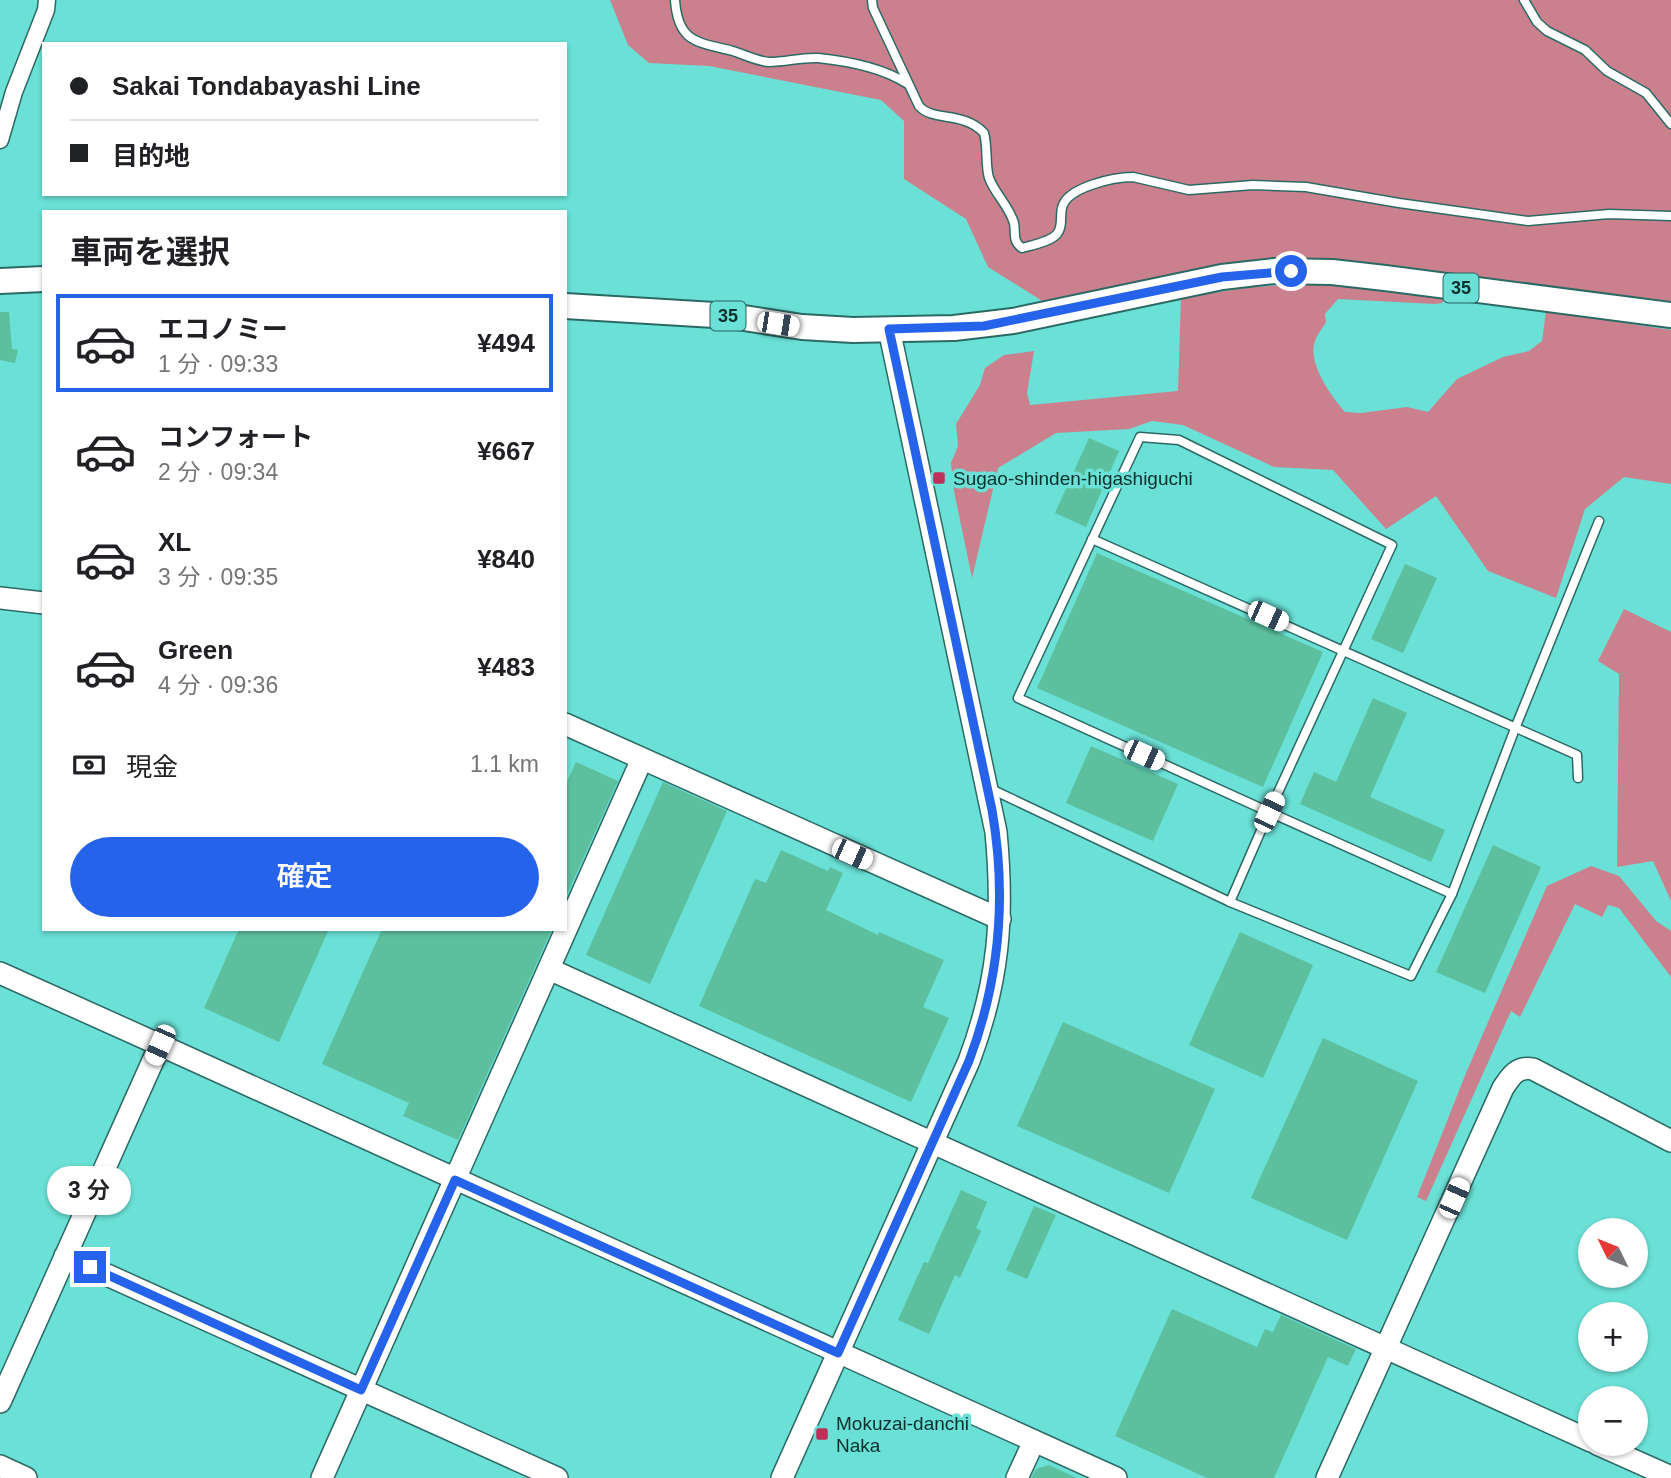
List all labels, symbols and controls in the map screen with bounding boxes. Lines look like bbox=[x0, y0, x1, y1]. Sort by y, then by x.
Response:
text: Sakai Tondabayashi Line bbox=[112, 71, 421, 101]
text: 目的地 bbox=[112, 141, 190, 171]
text: 車両を選択 bbox=[70, 234, 230, 270]
route start bbox=[1275, 255, 1307, 287]
road number: 35 bbox=[1444, 274, 1478, 302]
road number: 35 bbox=[710, 302, 746, 330]
car bbox=[756, 310, 801, 338]
icon: car bbox=[74, 312, 137, 375]
text: エコノミー bbox=[158, 314, 288, 344]
text: ¥494 bbox=[477, 328, 535, 358]
text: 1 分 · 09:33 bbox=[158, 351, 278, 377]
icon: car bbox=[74, 420, 137, 483]
text: コンフォート bbox=[158, 422, 313, 452]
text: ¥667 bbox=[477, 436, 535, 466]
text: 2 分 · 09:34 bbox=[158, 459, 278, 485]
place label: Sugao-shinden-higashiguchi bbox=[953, 468, 1193, 489]
marker: Sugao-shinden-higashiguchi bbox=[931, 470, 947, 486]
text: XL bbox=[158, 527, 191, 557]
icon: car bbox=[74, 528, 137, 591]
text: ¥840 bbox=[477, 544, 535, 574]
text: 3 分 · 09:35 bbox=[158, 564, 278, 590]
car bbox=[1245, 598, 1292, 634]
text: Green bbox=[158, 635, 233, 665]
icon: car bbox=[74, 636, 137, 699]
text: ¥483 bbox=[477, 652, 535, 682]
text: 4 分 · 09:36 bbox=[158, 672, 278, 698]
car bbox=[1121, 737, 1168, 773]
icon: cash bbox=[70, 746, 108, 784]
text: 1.1 km bbox=[470, 751, 539, 777]
text: 現金 bbox=[126, 752, 178, 782]
car bbox=[1251, 789, 1288, 835]
car bbox=[829, 836, 876, 872]
button: 確定 bbox=[70, 837, 539, 917]
car bbox=[142, 1022, 179, 1068]
callout: 3 分 bbox=[48, 1166, 132, 1214]
car bbox=[1436, 1175, 1473, 1221]
text: 3 分 bbox=[68, 1177, 110, 1203]
north arrow bbox=[1578, 1218, 1648, 1288]
map controls bbox=[1578, 1218, 1648, 1456]
route end bbox=[74, 1251, 106, 1283]
button: + bbox=[1578, 1302, 1648, 1372]
button: − bbox=[1578, 1386, 1648, 1456]
place label: Mokuzai-danchi Naka bbox=[836, 1413, 969, 1456]
marker: Mokuzai-danchi Naka bbox=[814, 1426, 830, 1442]

